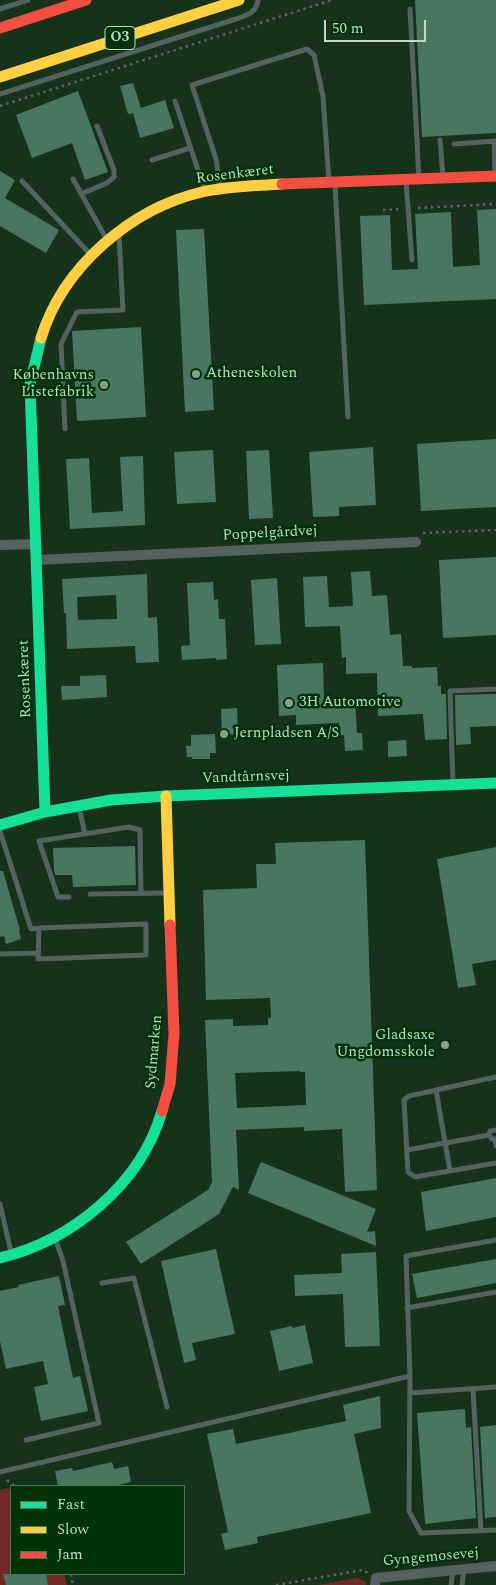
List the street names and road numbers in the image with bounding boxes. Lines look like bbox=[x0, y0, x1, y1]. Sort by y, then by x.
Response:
road number: O3 bbox=[105, 26, 135, 49]
street label: Rosenkæret bbox=[195, 161, 275, 189]
street label: Poppelgårdvej bbox=[222, 523, 318, 545]
street label: Rosenkæret bbox=[16, 640, 36, 718]
street label: Vandtårnsvej bbox=[202, 767, 290, 789]
street label: Sydmarken bbox=[143, 1014, 167, 1090]
street label: Gyngemosevej bbox=[382, 1545, 480, 1571]

